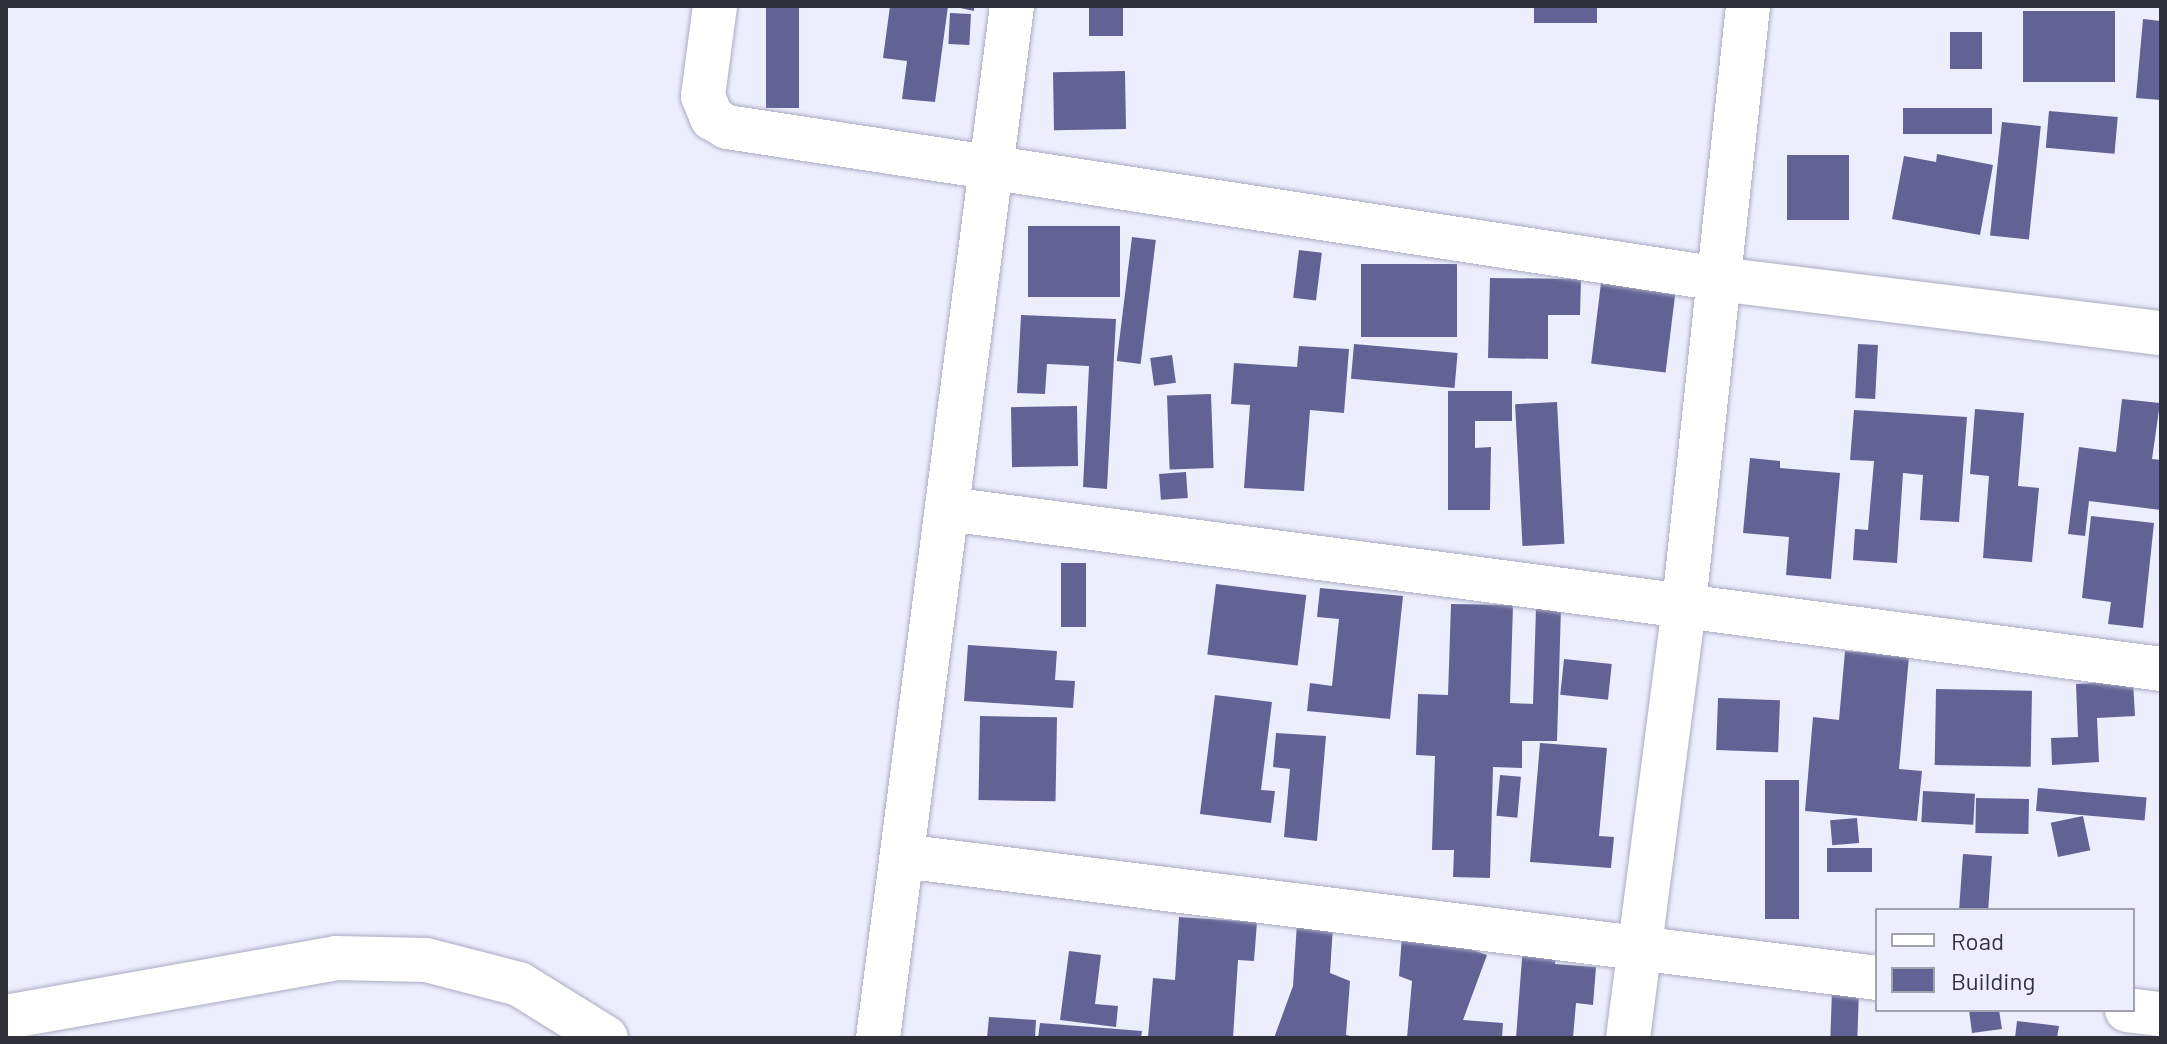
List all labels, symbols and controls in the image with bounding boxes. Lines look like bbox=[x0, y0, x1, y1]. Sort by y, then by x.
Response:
legend bbox=[1875, 908, 2135, 1012]
text: Road bbox=[1951, 926, 2004, 955]
text: Building bbox=[1951, 966, 2035, 995]

